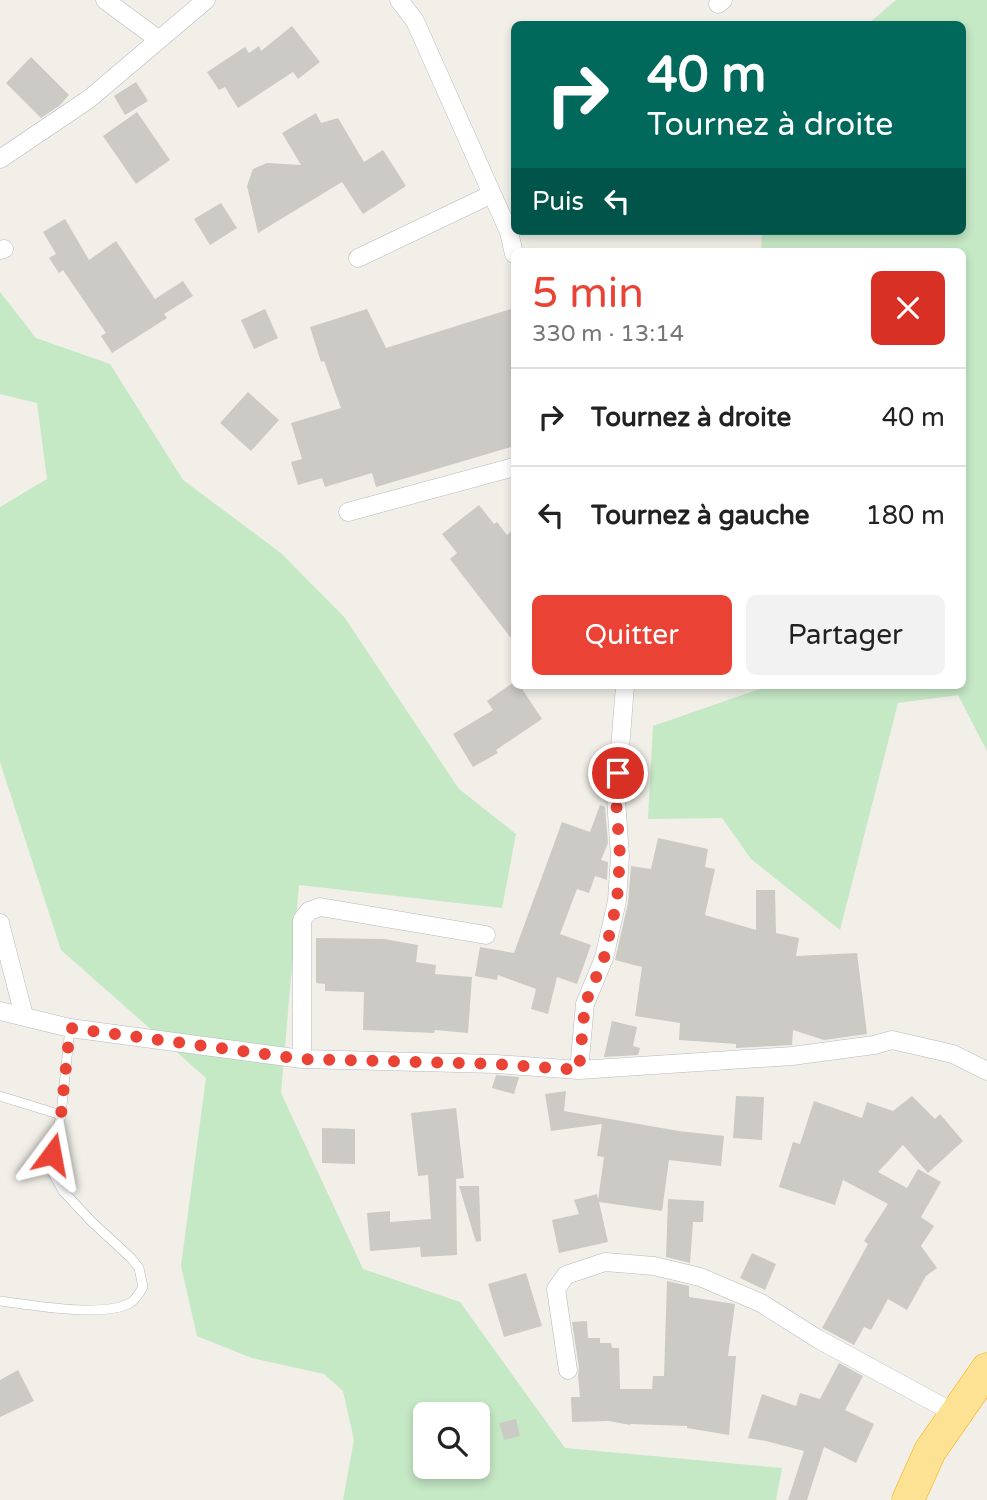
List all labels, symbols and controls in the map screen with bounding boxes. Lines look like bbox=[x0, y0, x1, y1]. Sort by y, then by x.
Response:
text: 40 m bbox=[647, 46, 766, 105]
icon: right bbox=[532, 49, 623, 140]
text: Tournez à droite bbox=[647, 106, 893, 144]
icon: left bbox=[598, 182, 636, 220]
text: Puis bbox=[532, 186, 584, 217]
text: 5 min bbox=[532, 268, 644, 319]
button: close bbox=[871, 271, 945, 345]
text: 330 m · 13:14 bbox=[532, 320, 684, 348]
icon: right bbox=[532, 398, 570, 436]
text: Tournez à droite bbox=[591, 402, 791, 433]
text: 40 m bbox=[882, 402, 945, 433]
icon: left bbox=[532, 496, 570, 534]
text: Tournez à gauche bbox=[591, 500, 810, 531]
text: 180 m bbox=[865, 500, 945, 531]
button: Quitter bbox=[532, 595, 732, 675]
button: Partager bbox=[746, 595, 945, 675]
pin bbox=[588, 743, 648, 803]
icon: arrive bbox=[599, 754, 637, 792]
position arrow bbox=[15, 1117, 89, 1191]
map controls bbox=[413, 1402, 490, 1479]
button: search bbox=[413, 1402, 490, 1479]

